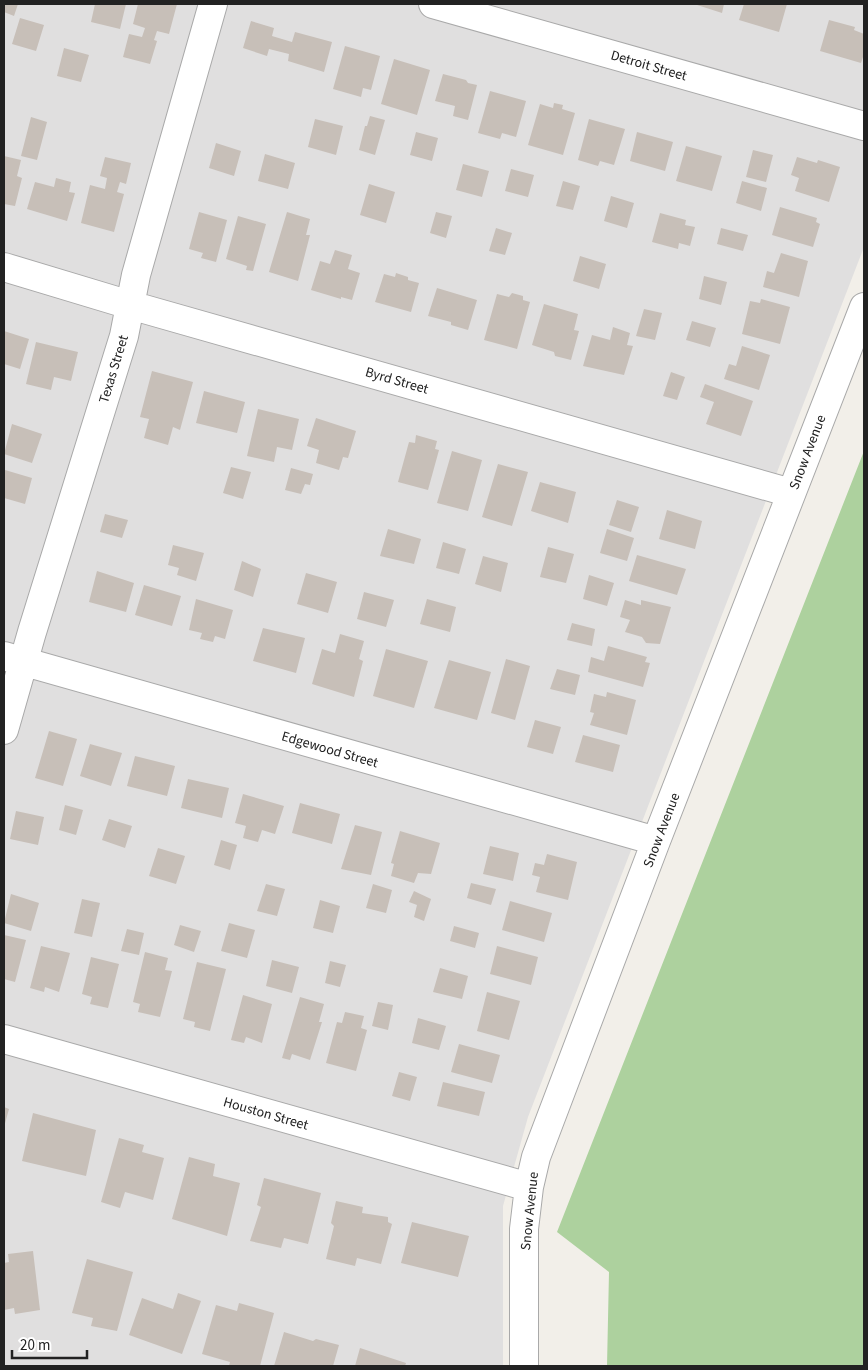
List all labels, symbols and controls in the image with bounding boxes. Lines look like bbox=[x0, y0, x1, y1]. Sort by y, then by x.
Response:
street label: Detroit Street bbox=[608, 46, 689, 86]
street label: Texas Street bbox=[94, 332, 134, 406]
street label: Byrd Street bbox=[363, 362, 431, 400]
street label: Snow Avenue bbox=[784, 412, 831, 493]
street label: Edgewood Street bbox=[279, 727, 381, 773]
street label: Snow Avenue bbox=[638, 790, 685, 871]
street label: Houston Street bbox=[221, 1092, 311, 1136]
street label: Snow Avenue bbox=[516, 1171, 544, 1251]
scale bar bbox=[12, 1328, 88, 1360]
text: 20 m bbox=[20, 1335, 50, 1356]

